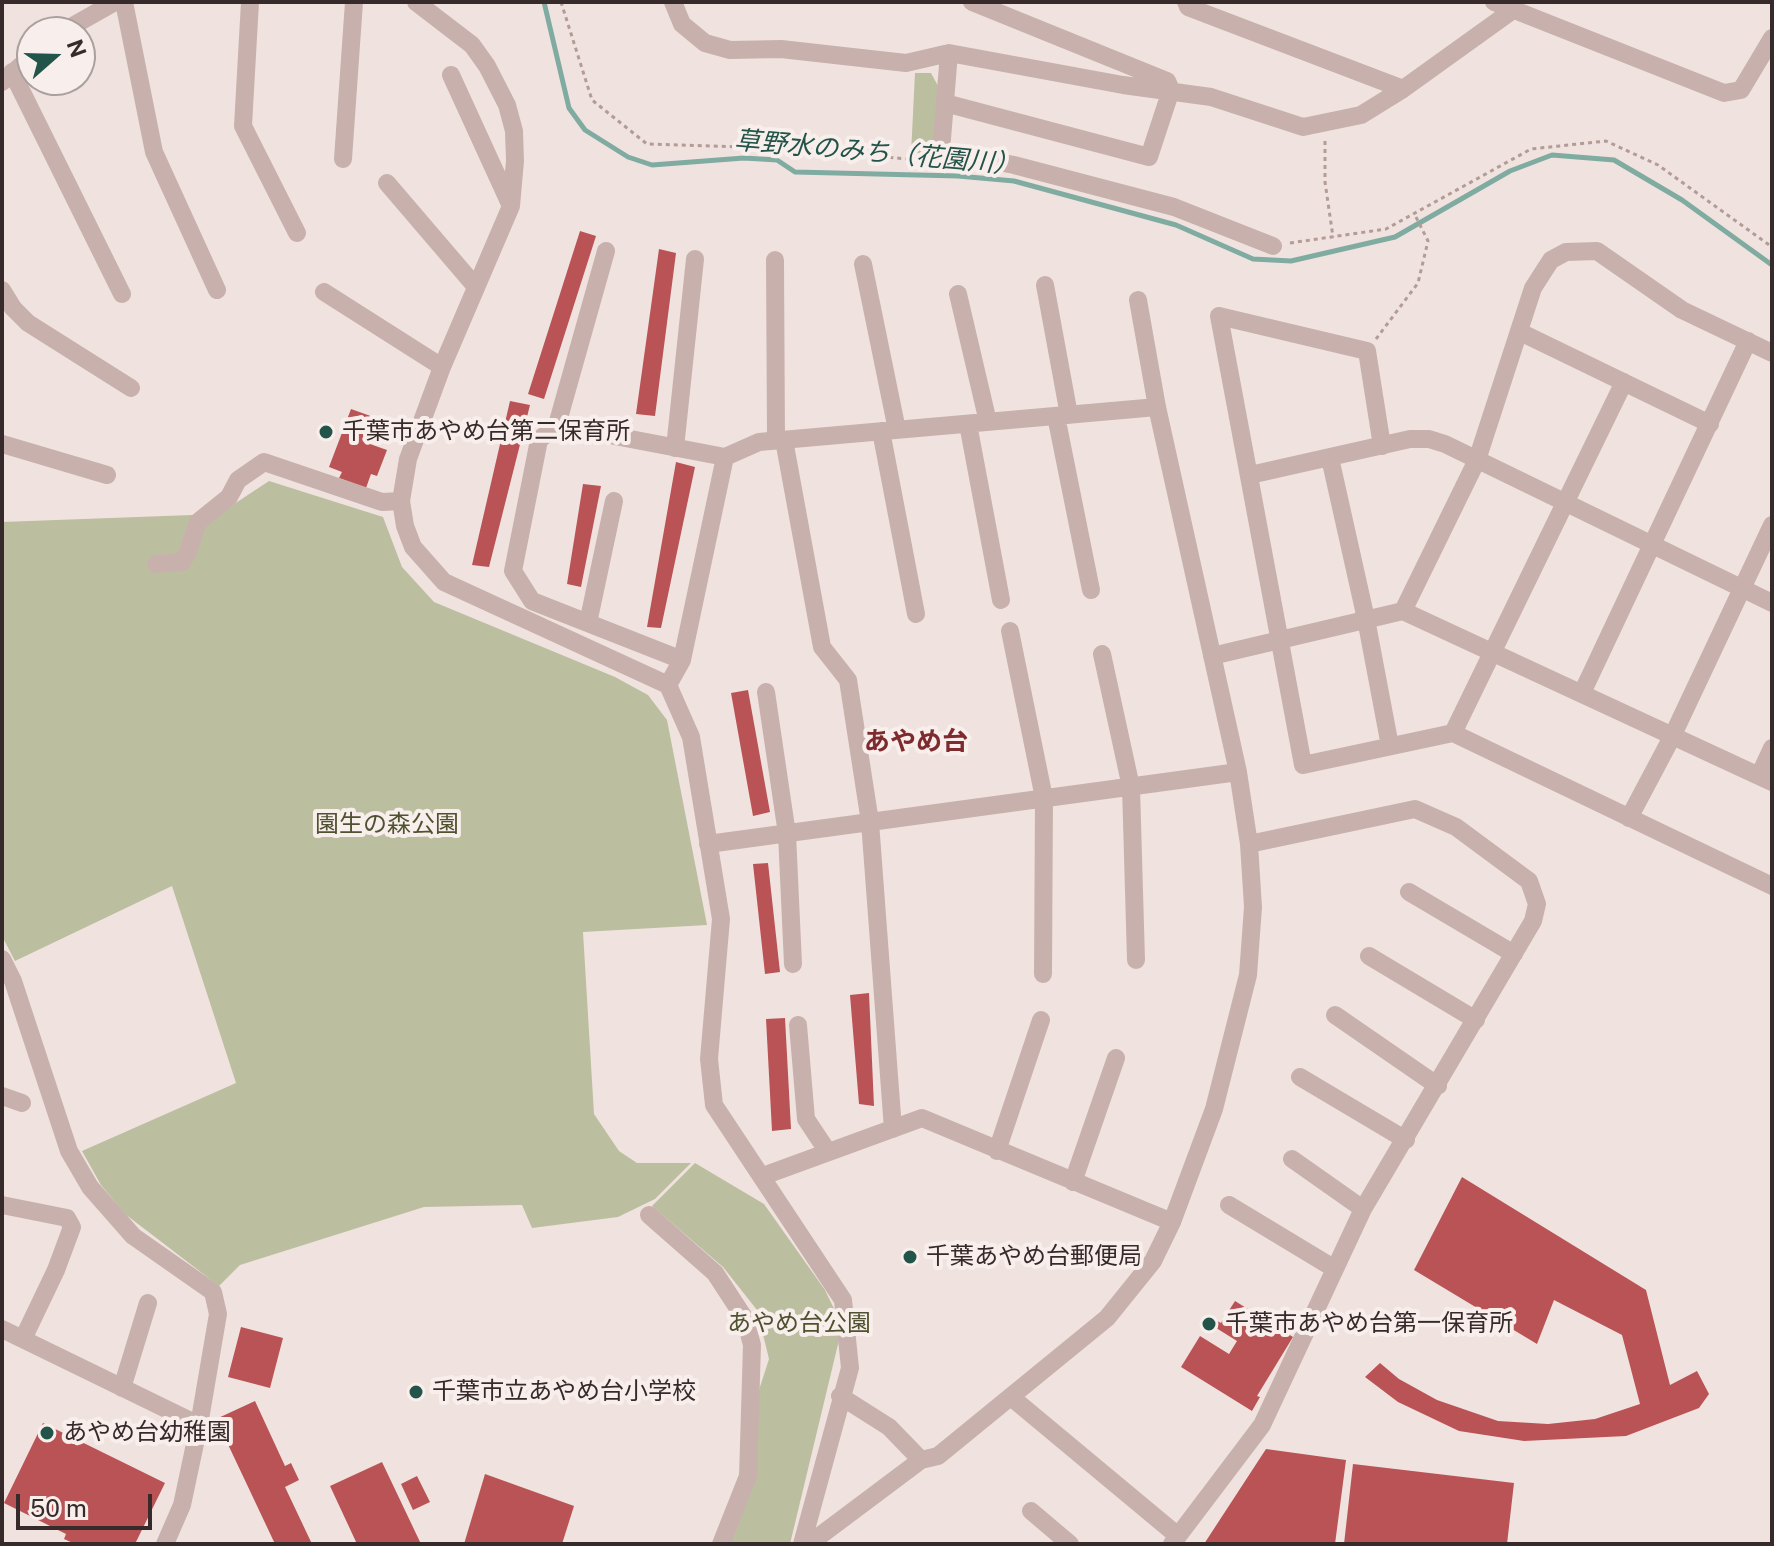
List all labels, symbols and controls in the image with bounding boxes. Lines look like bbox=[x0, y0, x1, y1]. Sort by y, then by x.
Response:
north arrow bbox=[16, 16, 96, 96]
text: N bbox=[62, 36, 92, 61]
water label: 草野水のみち（花園川） bbox=[733, 125, 1021, 181]
place label: 千葉市あやめ台第二保育所 bbox=[342, 418, 630, 446]
marker: 千葉市あやめ台第二保育所 bbox=[317, 423, 335, 441]
district label: あやめ台 bbox=[864, 726, 968, 758]
park label: 園生の森公園 bbox=[315, 811, 459, 839]
place label: 千葉あやめ台郵便局 bbox=[926, 1243, 1142, 1271]
marker: 千葉あやめ台郵便局 bbox=[901, 1248, 919, 1266]
park label: あやめ台公園 bbox=[727, 1310, 871, 1338]
place label: 千葉市あやめ台第一保育所 bbox=[1225, 1310, 1513, 1338]
marker: 千葉市あやめ台第一保育所 bbox=[1200, 1315, 1218, 1333]
place label: 千葉市立あやめ台小学校 bbox=[432, 1378, 696, 1406]
marker: 千葉市立あやめ台小学校 bbox=[407, 1383, 425, 1401]
place label: あやめ台幼稚園 bbox=[63, 1419, 231, 1447]
marker: あやめ台幼稚園 bbox=[38, 1424, 56, 1442]
scale bar bbox=[20, 1478, 156, 1528]
text: 50 m bbox=[30, 1494, 87, 1522]

